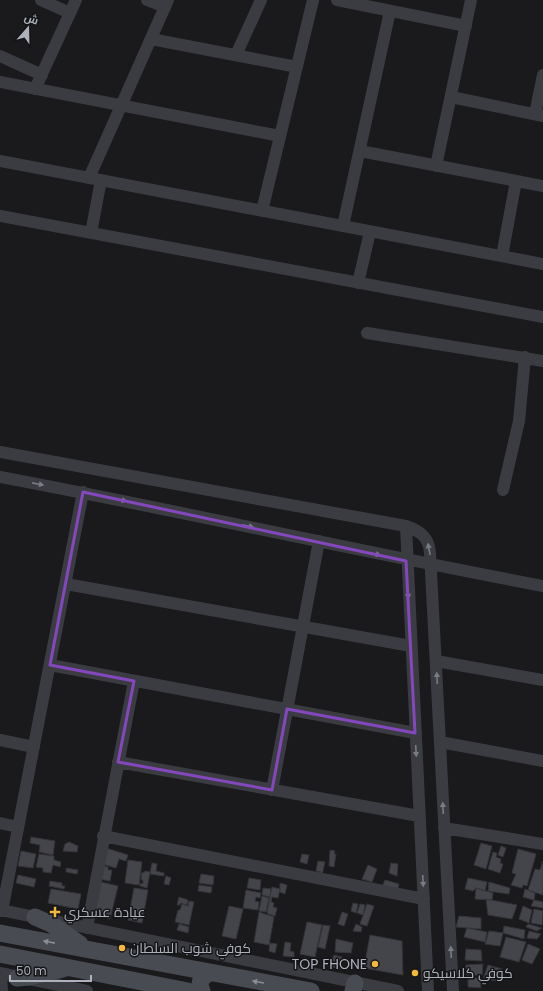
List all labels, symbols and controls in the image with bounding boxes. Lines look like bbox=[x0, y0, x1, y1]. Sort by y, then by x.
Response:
north arrow bbox=[8, 8, 48, 48]
text: ش bbox=[22, 9, 41, 29]
one-way arrow bbox=[32, 481, 44, 487]
one-way arrow bbox=[115, 497, 127, 503]
one-way arrow bbox=[242, 524, 254, 530]
one-way arrow bbox=[426, 543, 432, 555]
one-way arrow bbox=[369, 551, 382, 557]
one-way arrow bbox=[405, 587, 412, 599]
one-way arrow bbox=[433, 672, 440, 684]
one-way arrow bbox=[413, 745, 419, 758]
one-way arrow bbox=[440, 802, 447, 814]
one-way arrow bbox=[419, 875, 426, 887]
place label: عيادة عسكري bbox=[64, 902, 146, 924]
marker: عيادة عسكري bbox=[49, 906, 61, 918]
place label: كوفي شوب السلطان bbox=[130, 938, 251, 960]
one-way arrow bbox=[43, 939, 55, 945]
marker: كوفي شوب السلطان bbox=[117, 943, 127, 953]
one-way arrow bbox=[448, 945, 454, 958]
place label: TOP FHONE bbox=[292, 954, 367, 974]
scale bar bbox=[10, 957, 91, 983]
marker: TOP FHONE bbox=[370, 959, 380, 969]
text: 50 m bbox=[16, 962, 47, 979]
place label: كوفي كلاسيكو bbox=[423, 963, 513, 985]
marker: كوفي كلاسيكو bbox=[410, 968, 420, 978]
one-way arrow bbox=[252, 978, 265, 984]

